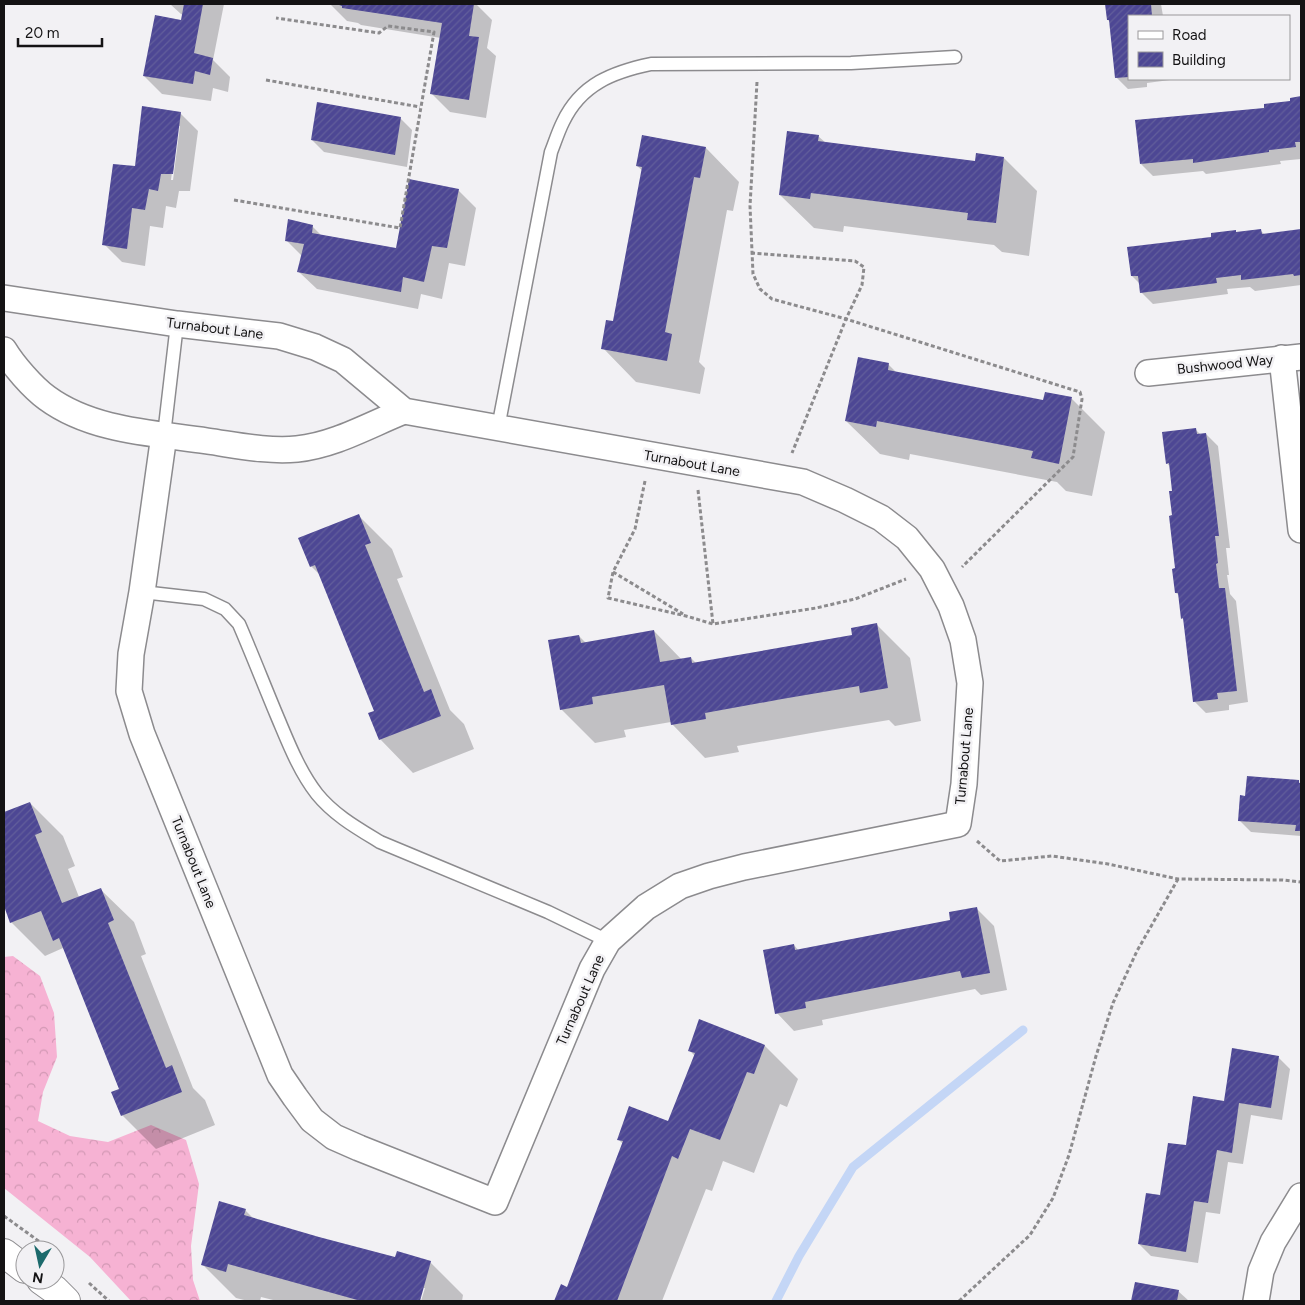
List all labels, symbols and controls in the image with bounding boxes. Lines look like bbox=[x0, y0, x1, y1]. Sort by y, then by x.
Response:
scale bar bbox=[18, 15, 101, 47]
legend bbox=[1128, 15, 1290, 80]
text: 20 m bbox=[25, 24, 59, 42]
text: Road bbox=[1172, 26, 1207, 44]
text: Building bbox=[1172, 51, 1226, 69]
street label: Turnabout Lane bbox=[166, 314, 265, 343]
street label: Bushwood Way bbox=[1176, 351, 1275, 378]
street label: Turnabout Lane bbox=[643, 447, 742, 480]
street label: Turnabout Lane bbox=[952, 706, 977, 805]
street label: Turnabout Lane bbox=[167, 814, 220, 911]
street label: Turnabout Lane bbox=[553, 952, 608, 1048]
north arrow bbox=[15, 1240, 65, 1290]
text: N bbox=[31, 1268, 45, 1287]

